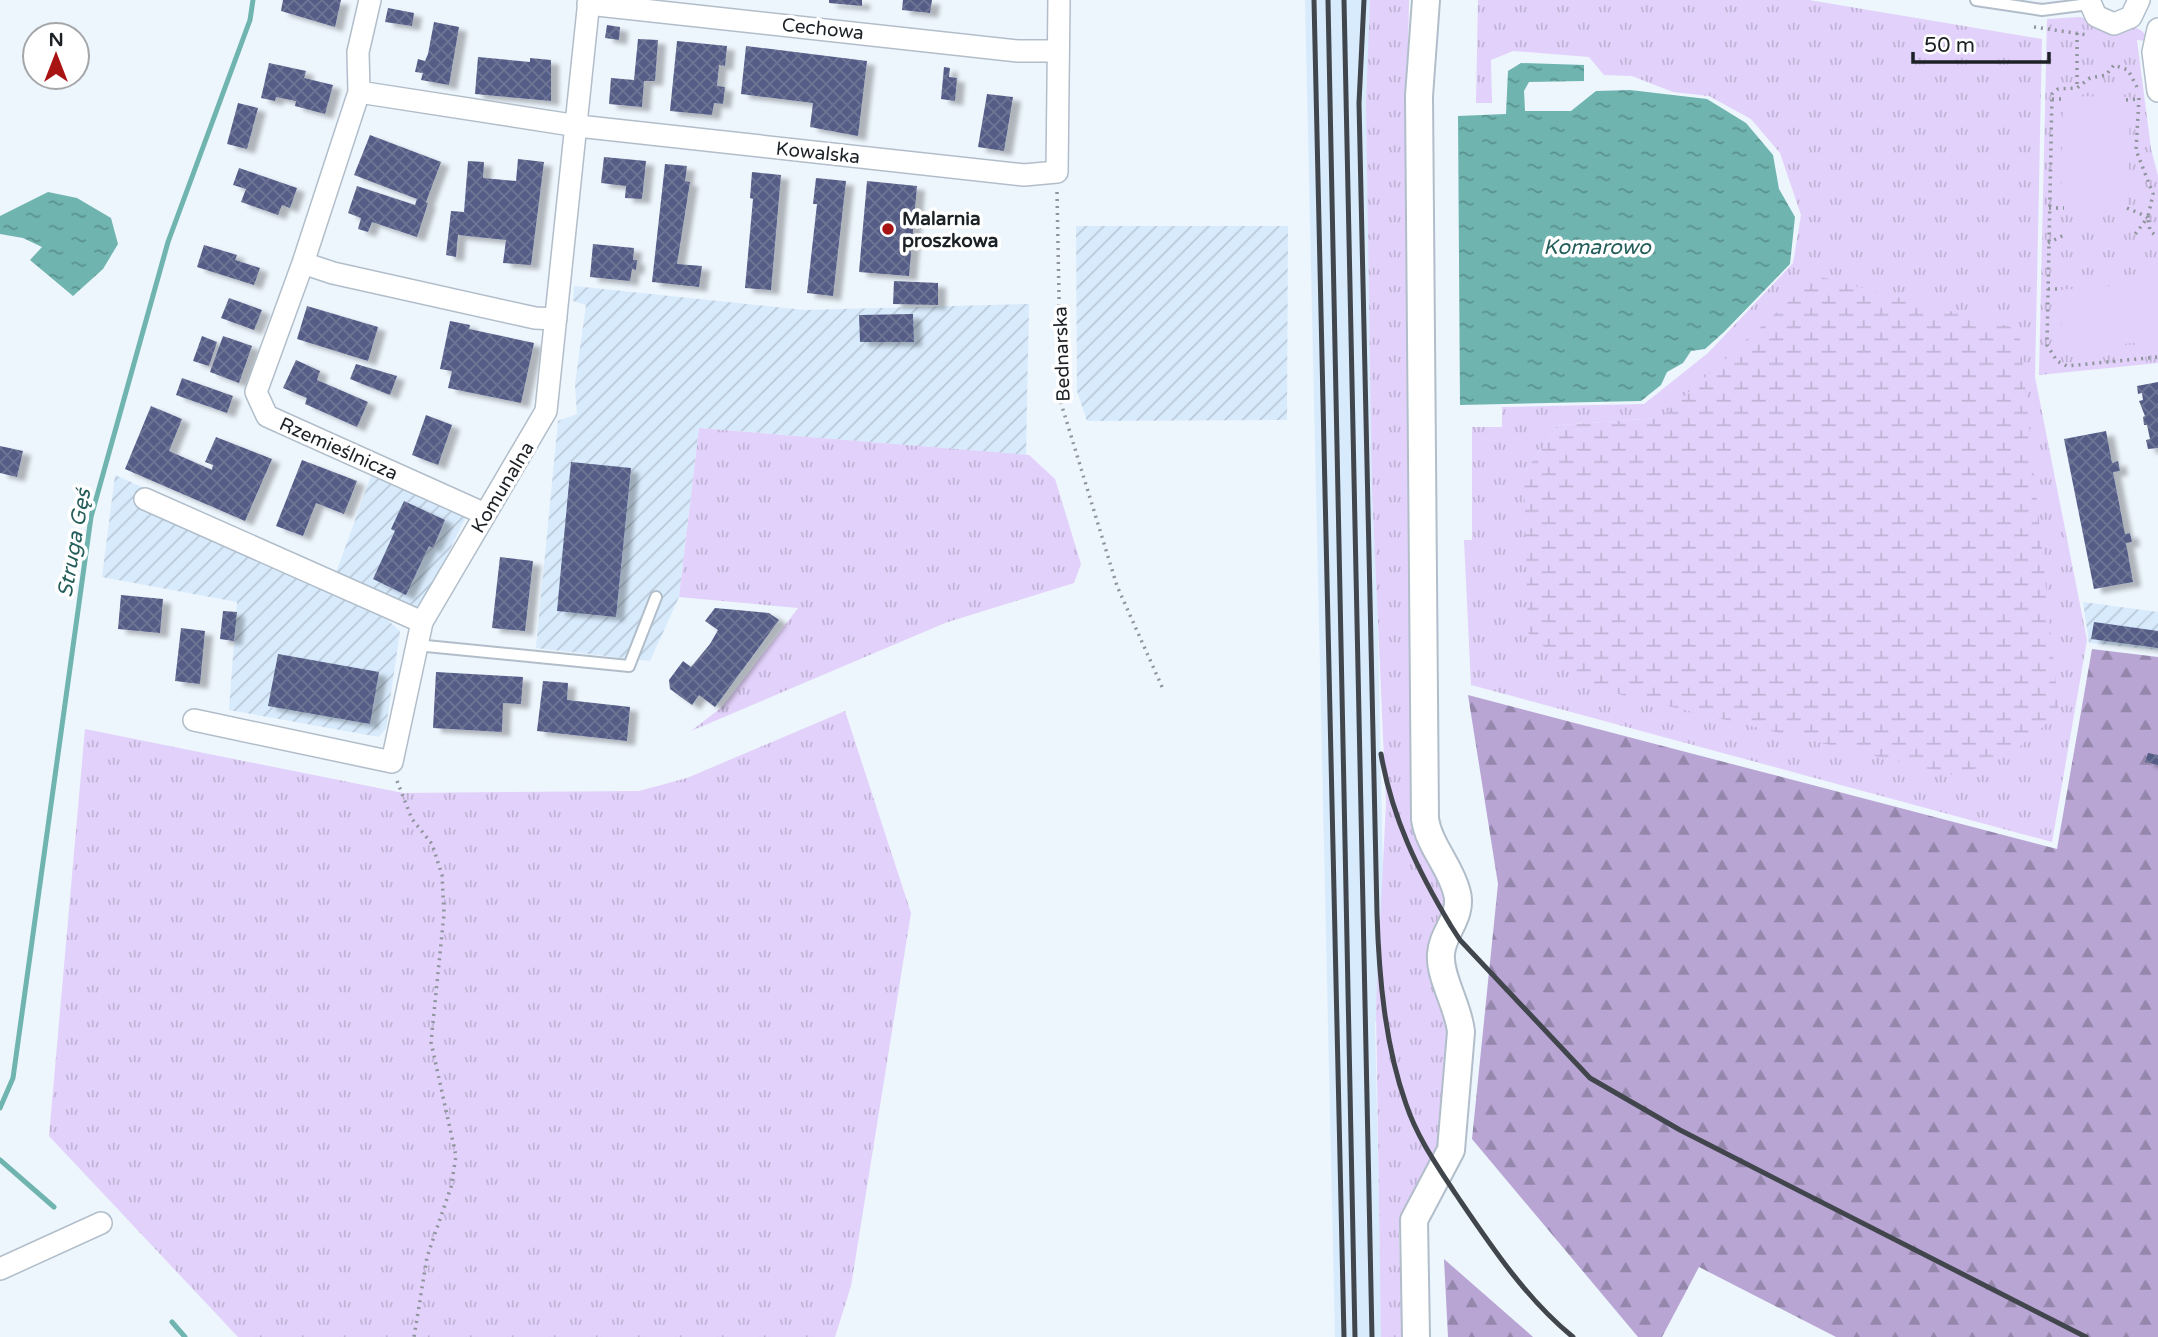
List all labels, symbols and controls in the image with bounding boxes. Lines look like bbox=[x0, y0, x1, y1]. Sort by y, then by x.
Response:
street label: Cechowa bbox=[781, 14, 865, 44]
north arrow bbox=[21, 21, 91, 91]
scale bar bbox=[1913, 21, 2050, 65]
text: N bbox=[48, 29, 64, 51]
text: 50 m bbox=[1924, 33, 1975, 58]
street label: Kowalska bbox=[775, 138, 861, 168]
place label: Malarnia proszkowa bbox=[902, 208, 998, 253]
marker: Malarnia proszkowa bbox=[880, 221, 896, 237]
water label: Komarowo bbox=[1543, 235, 1652, 260]
street label: Bednarska bbox=[1049, 306, 1075, 402]
street label: Rzemieślnicza bbox=[276, 413, 401, 485]
street label: Komunalna bbox=[467, 438, 539, 537]
water label: Struga Gęś bbox=[53, 485, 97, 599]

